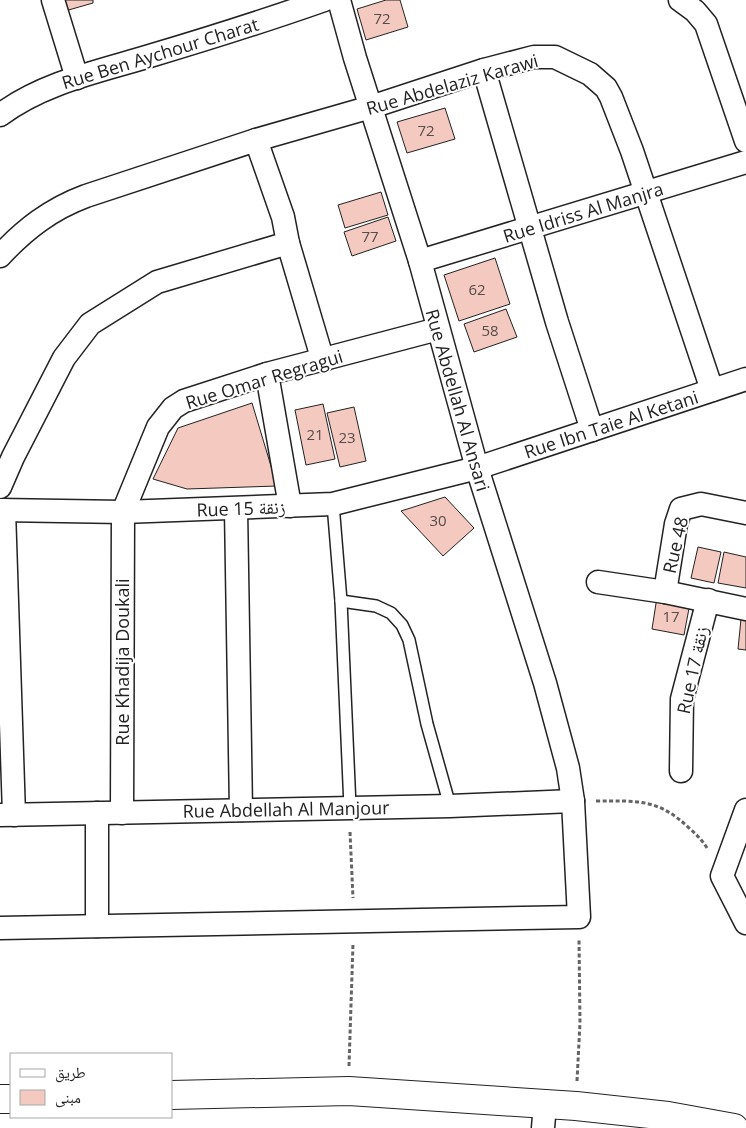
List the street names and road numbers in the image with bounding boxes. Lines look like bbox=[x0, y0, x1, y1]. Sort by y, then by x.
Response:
street label: Rue Ben Aychour Charat bbox=[59, 12, 261, 94]
street label: Rue Abdelaziz Karawi bbox=[363, 48, 541, 120]
street label: Rue Idriss Al Manjra bbox=[500, 176, 666, 248]
street label: Rue Abdellah Al Ansari bbox=[420, 306, 496, 494]
street label: Rue Omar Regragui bbox=[182, 344, 346, 414]
street label: Rue Ibn Taie Al Ketani bbox=[521, 385, 701, 463]
street label: Rue 15 زنقة bbox=[196, 494, 286, 522]
street label: Rue 48 bbox=[657, 514, 693, 576]
street label: Rue Khadija Doukali bbox=[110, 578, 134, 746]
street label: Rue 17 زنقة bbox=[671, 624, 713, 716]
street label: Rue Abdellah Al Manjour bbox=[182, 795, 390, 823]

